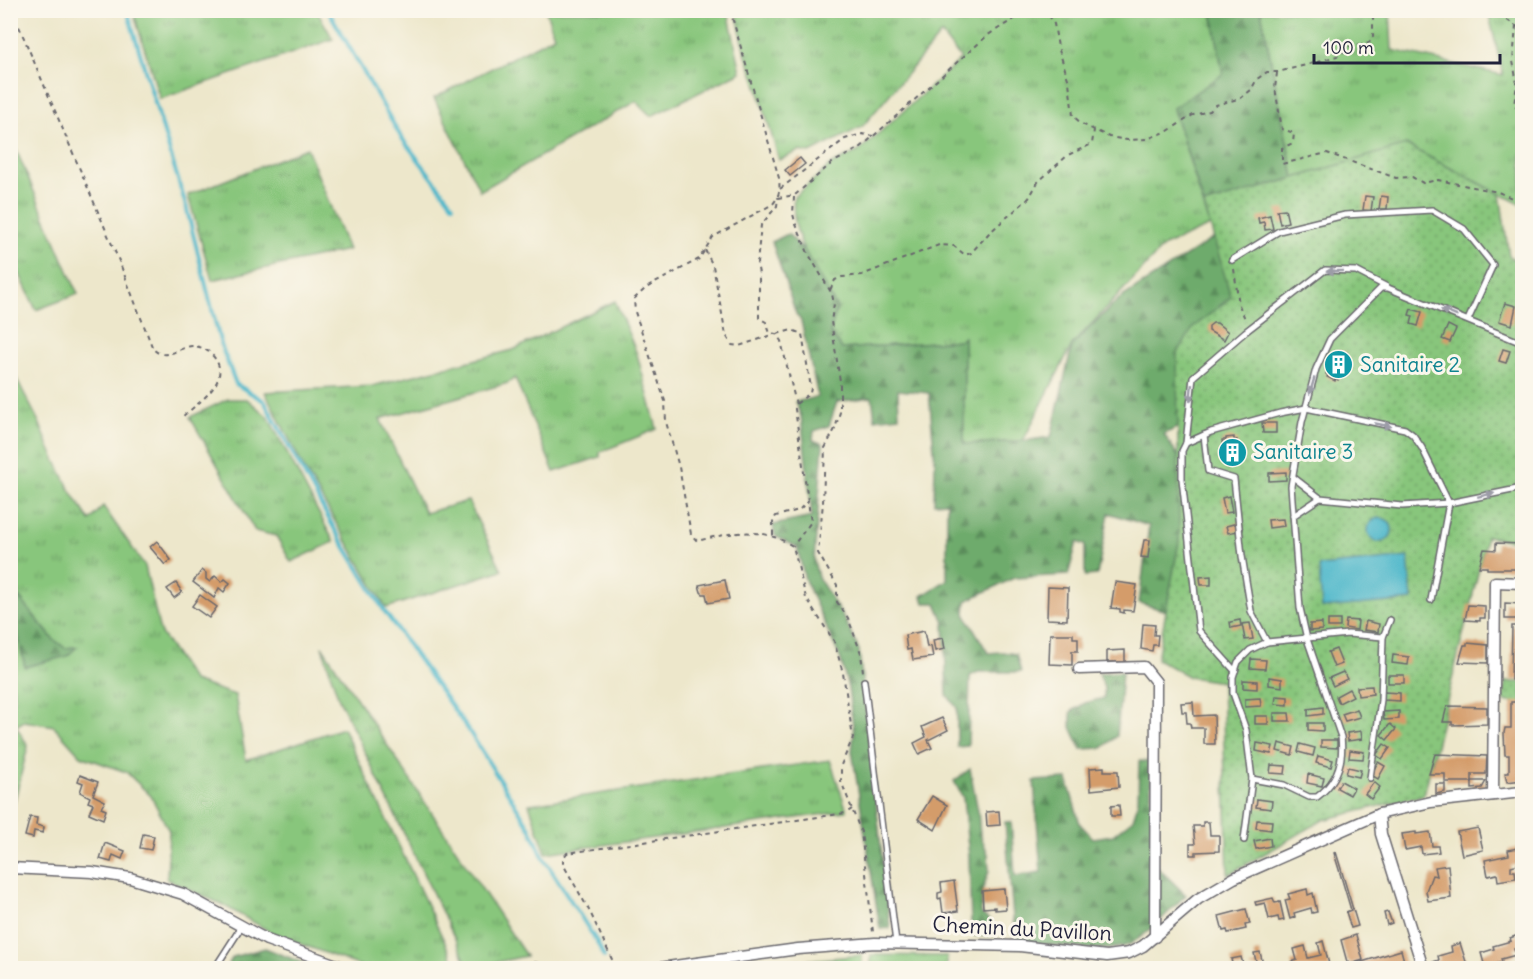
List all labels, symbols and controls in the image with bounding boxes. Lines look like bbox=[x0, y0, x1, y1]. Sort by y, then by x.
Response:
scale bar bbox=[1314, 27, 1500, 65]
text: 100 m bbox=[1323, 36, 1374, 59]
one-way arrow bbox=[1325, 266, 1344, 276]
one-way arrow bbox=[1440, 308, 1458, 317]
building icon: Sanitaire 2 bbox=[1323, 349, 1355, 381]
place label: Sanitaire 2 bbox=[1360, 351, 1460, 378]
one-way arrow bbox=[1306, 377, 1316, 395]
one-way arrow bbox=[1186, 383, 1196, 402]
one-way arrow bbox=[1374, 421, 1393, 430]
building icon: Sanitaire 3 bbox=[1216, 436, 1248, 468]
place label: Sanitaire 3 bbox=[1253, 438, 1354, 465]
one-way arrow bbox=[1476, 490, 1495, 499]
street label: Chemin du Pavillon bbox=[932, 910, 1112, 947]

